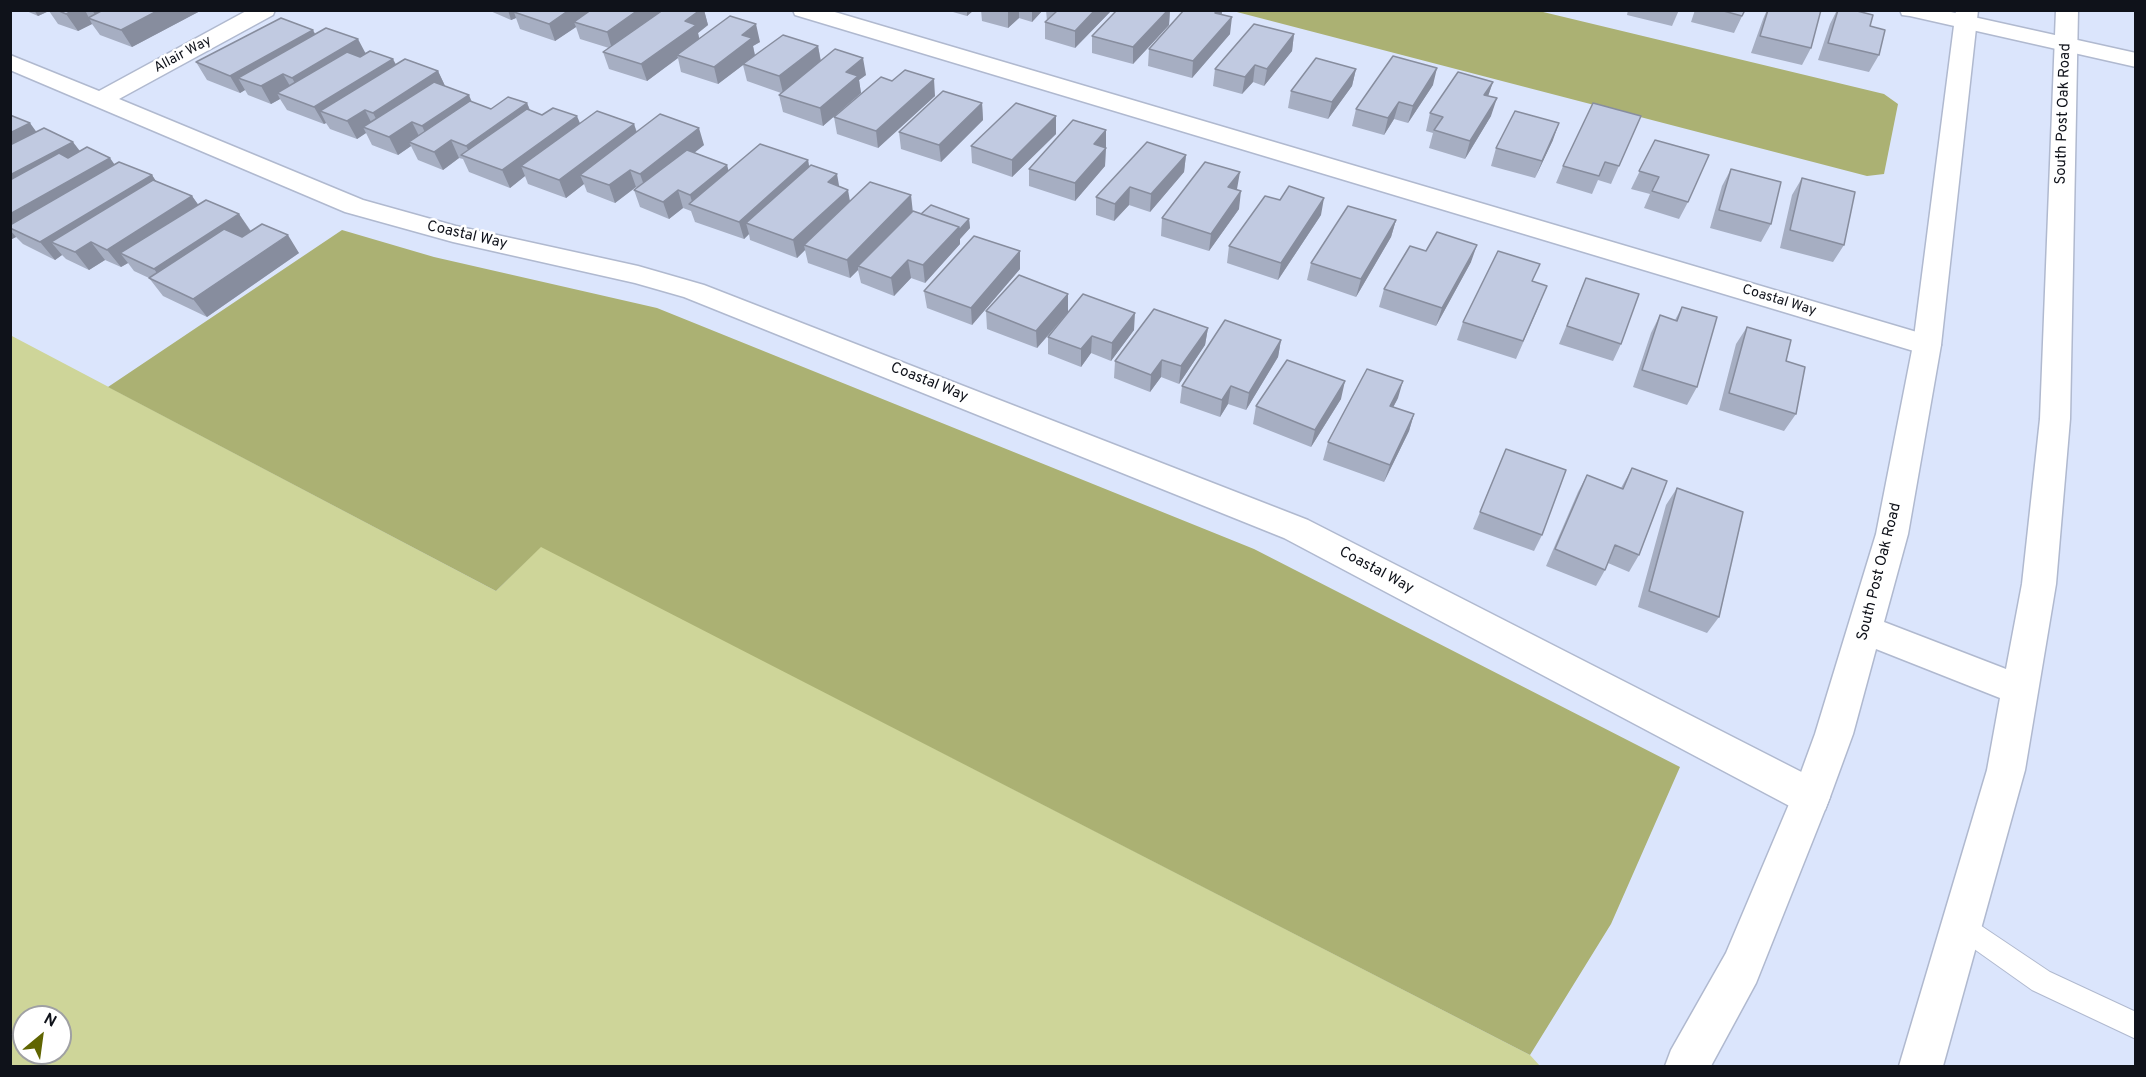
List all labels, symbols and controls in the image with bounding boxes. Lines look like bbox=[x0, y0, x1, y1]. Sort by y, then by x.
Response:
street label: Allair Way bbox=[151, 33, 215, 77]
street label: South Post Oak Road bbox=[2053, 43, 2075, 185]
street label: Coastal Way bbox=[425, 218, 509, 254]
street label: Coastal Way bbox=[1740, 282, 1818, 320]
street label: Coastal Way bbox=[888, 359, 970, 407]
street label: South Post Oak Road bbox=[1854, 501, 1906, 643]
street label: Coastal Way bbox=[1336, 544, 1416, 598]
north arrow bbox=[12, 1005, 72, 1065]
text: N bbox=[40, 1009, 60, 1033]

